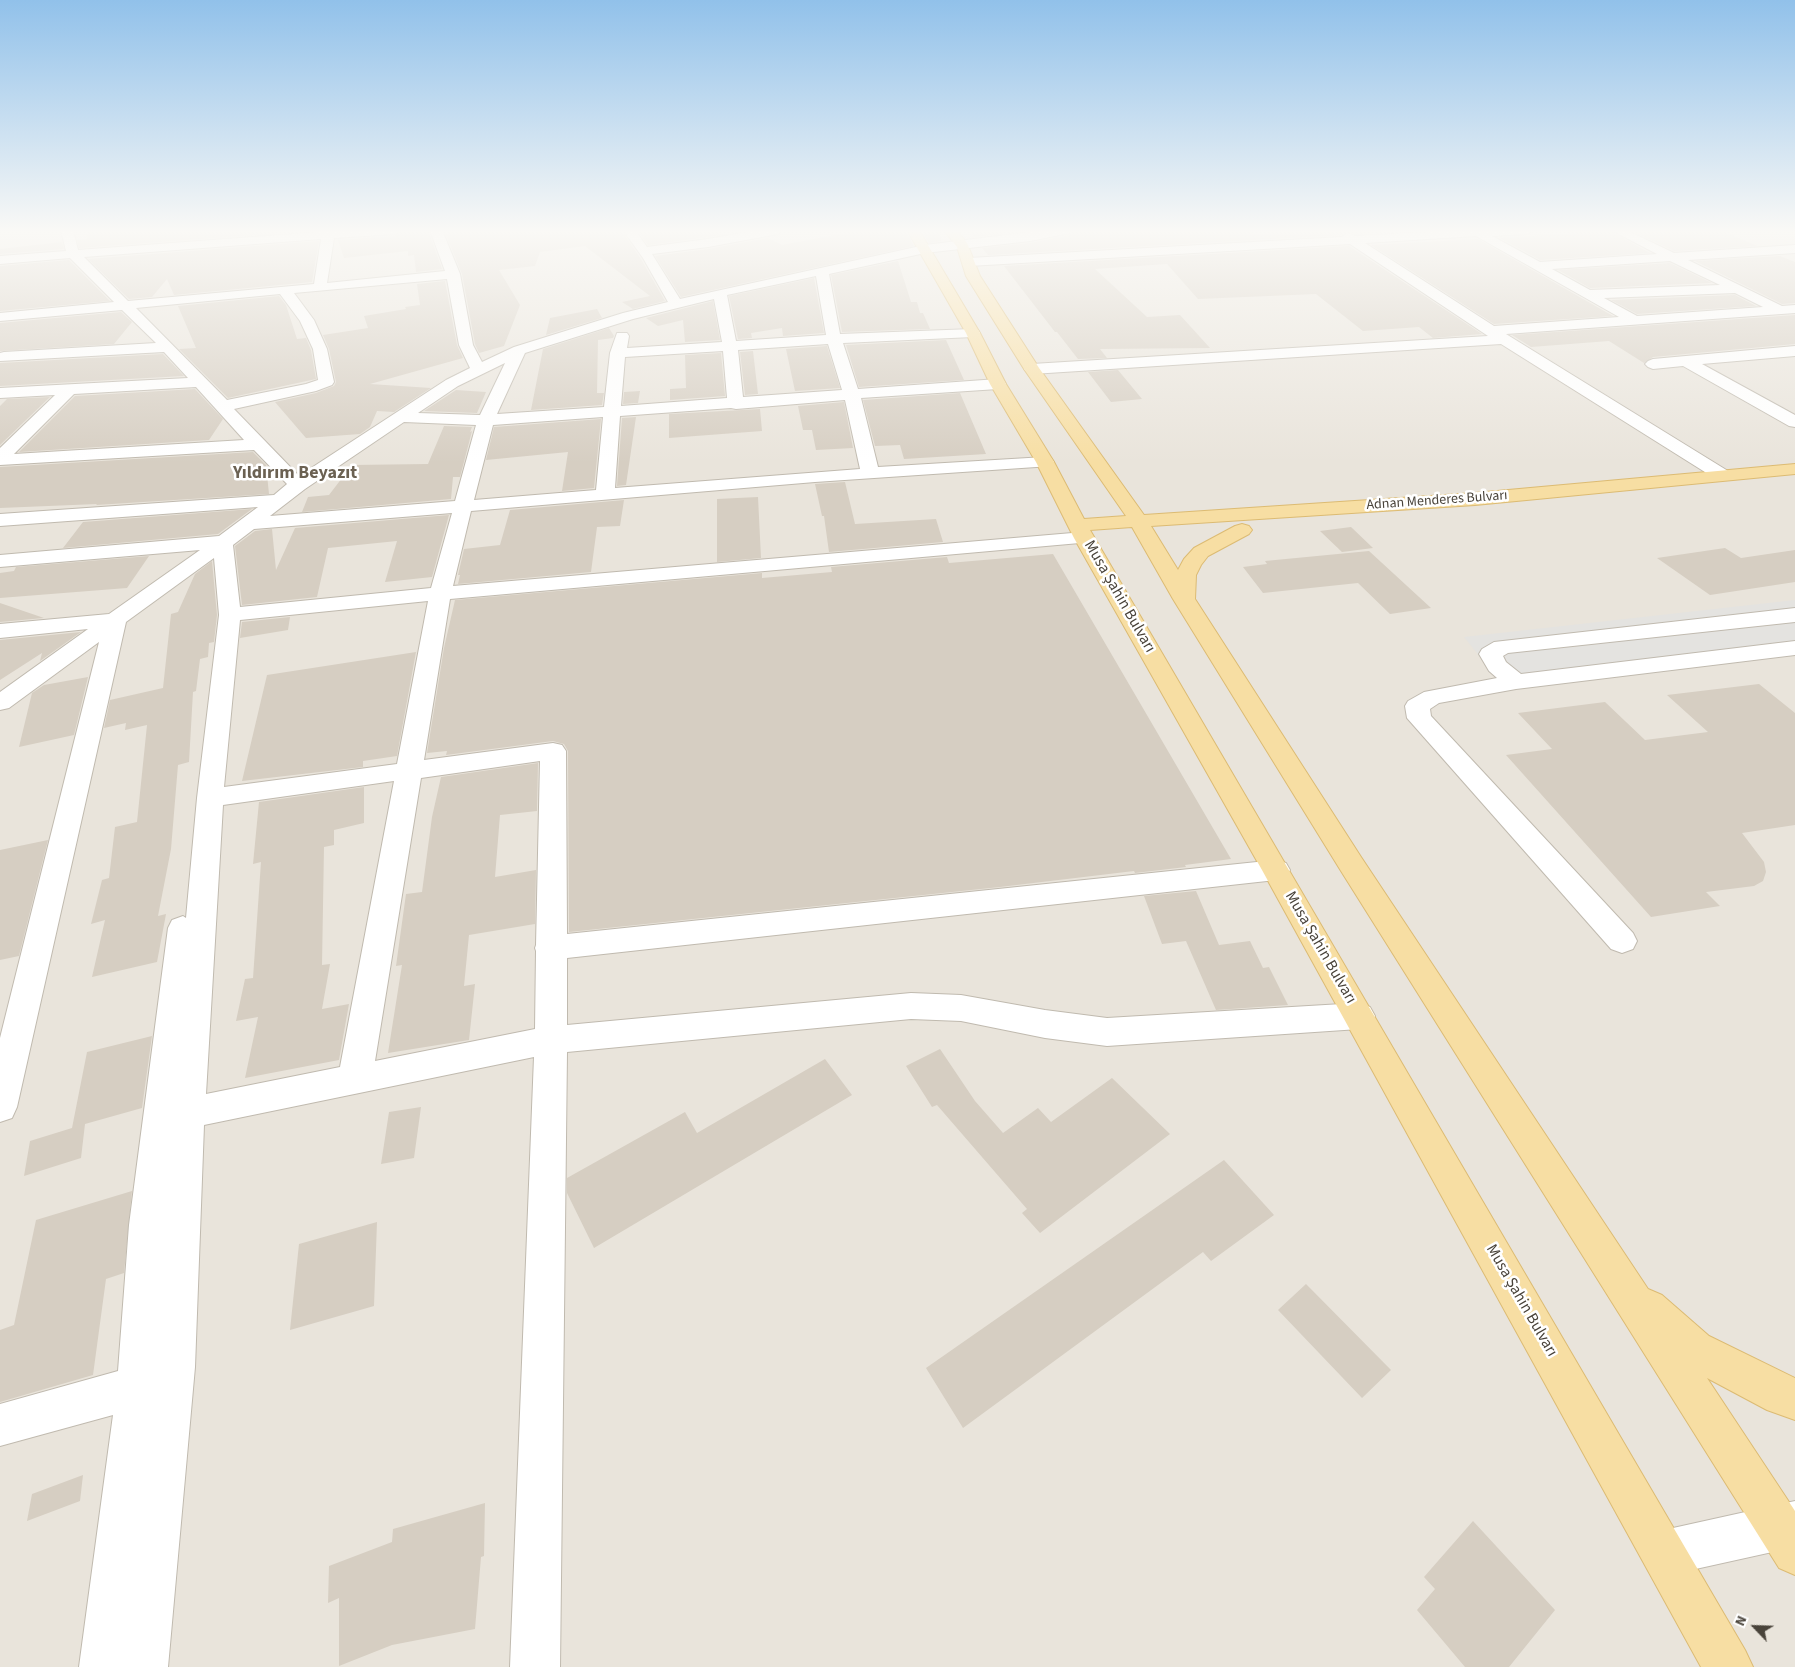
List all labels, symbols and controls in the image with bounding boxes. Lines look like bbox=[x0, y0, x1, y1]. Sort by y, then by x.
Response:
district label: Yıldırım Beyazıt bbox=[233, 463, 357, 485]
street label: Adnan Menderes Bulvarı bbox=[1366, 488, 1508, 514]
street label: Musa Şahin Bulvarı bbox=[1079, 537, 1159, 657]
street label: Musa Şahin Bulvarı bbox=[1280, 888, 1360, 1008]
street label: Musa Şahin Bulvarı bbox=[1481, 1241, 1561, 1361]
north arrow bbox=[1730, 1602, 1780, 1652]
text: N bbox=[1730, 1613, 1752, 1629]

